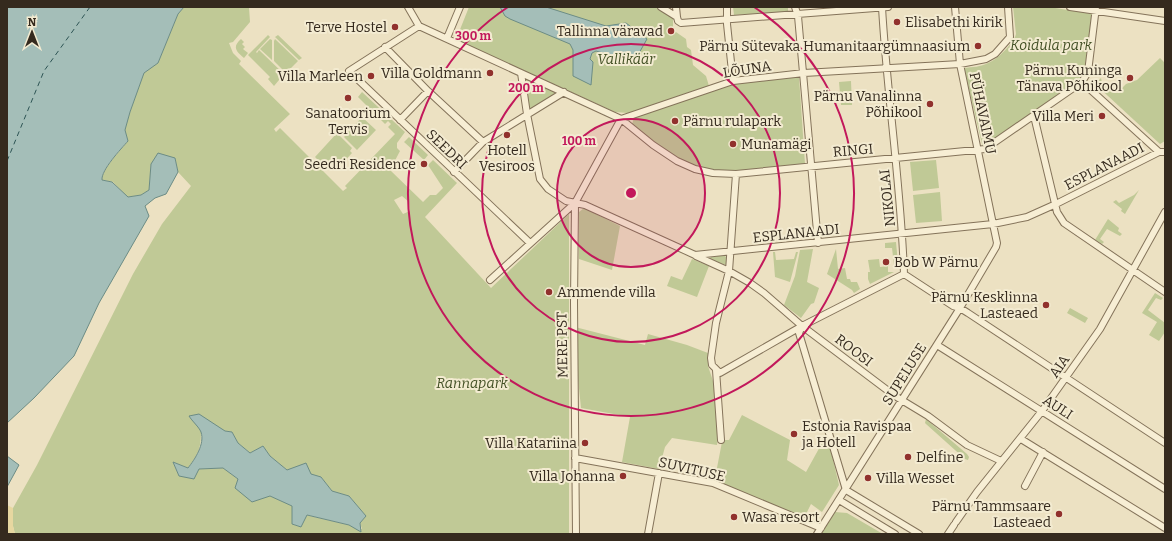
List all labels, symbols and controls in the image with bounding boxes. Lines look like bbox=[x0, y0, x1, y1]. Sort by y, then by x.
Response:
north arrow bbox=[12, 12, 52, 52]
place label: Elisabethi kirik bbox=[905, 14, 1003, 31]
text: N bbox=[28, 16, 37, 29]
marker: Elisabethi kirik bbox=[892, 17, 902, 27]
place label: Terve Hostel bbox=[306, 19, 387, 36]
marker: Terve Hostel bbox=[390, 22, 400, 32]
place label: Tallinna väravad bbox=[557, 23, 663, 40]
marker: Tallinna väravad bbox=[666, 26, 676, 36]
text: 300 m bbox=[455, 29, 491, 43]
park label: Koidula park bbox=[1010, 37, 1092, 54]
place label: Pärnu Sütevaka Humanitaargümnaasium bbox=[699, 38, 971, 55]
marker: Pärnu Sütevaka Humanitaargümnaasium bbox=[973, 41, 983, 51]
park label: Vallikäär bbox=[597, 51, 656, 68]
street label: LÕUNA bbox=[722, 57, 772, 82]
place label: Pärnu Kuninga Tänava Põhikool bbox=[1017, 62, 1122, 95]
place label: Villa Goldmann bbox=[381, 65, 482, 82]
place label: Villa Marleen bbox=[277, 68, 363, 85]
marker: Villa Goldmann bbox=[485, 68, 495, 78]
street label: PÜHAVAIMU bbox=[966, 70, 1000, 156]
marker: Villa Marleen bbox=[366, 71, 376, 81]
marker: Pärnu Kuninga Tänava Põhikool bbox=[1125, 73, 1135, 83]
text: 200 m bbox=[508, 81, 544, 95]
place label: Pärnu Vanalinna Põhikool bbox=[814, 88, 922, 121]
marker: Sanatoorium Tervis bbox=[343, 93, 353, 103]
marker: Pärnu Vanalinna Põhikool bbox=[925, 99, 935, 109]
place label: Sanatoorium Tervis bbox=[305, 105, 391, 138]
place label: Villa Meri bbox=[1032, 108, 1094, 125]
marker: Villa Meri bbox=[1097, 111, 1107, 121]
place label: Pärnu rulapark bbox=[683, 113, 781, 130]
marker: Pärnu rulapark bbox=[670, 116, 680, 126]
street label: SEEDRI bbox=[423, 126, 471, 173]
marker: Hotell Vesiroos bbox=[502, 130, 512, 140]
text: 100 m bbox=[562, 134, 597, 148]
place label: Munamägi bbox=[741, 136, 812, 153]
marker: Munamägi bbox=[728, 139, 738, 149]
street label: ESPLANAADI bbox=[1062, 139, 1147, 194]
street label: RINGI bbox=[832, 140, 874, 161]
place label: Hotell Vesiroos bbox=[479, 142, 535, 175]
place label: Seedri Residence bbox=[304, 156, 416, 173]
marker: Seedri Residence bbox=[419, 159, 429, 169]
street label: NIKOLAI bbox=[876, 168, 899, 227]
centre of rings bbox=[624, 186, 638, 200]
street label: ESPLANAADI bbox=[752, 220, 840, 247]
place label: Bob W Pärnu bbox=[894, 254, 978, 271]
marker: Bob W Pärnu bbox=[881, 257, 891, 267]
place label: Ammende villa bbox=[557, 284, 656, 301]
marker: Ammende villa bbox=[544, 287, 554, 297]
place label: Pärnu Kesklinna Lasteaed bbox=[931, 289, 1038, 322]
marker: Pärnu Kesklinna Lasteaed bbox=[1041, 300, 1051, 310]
street label: MERE PST bbox=[553, 312, 572, 378]
street label: ROOSI bbox=[831, 331, 876, 370]
street label: SUPELUSE bbox=[879, 340, 930, 408]
street label: AIA bbox=[1046, 352, 1073, 381]
park label: Rannapark bbox=[436, 375, 508, 392]
street label: AULI bbox=[1040, 392, 1076, 423]
place label: Estonia Ravispaa ja Hotell bbox=[801, 418, 912, 451]
marker: Estonia Ravispaa ja Hotell bbox=[789, 429, 799, 439]
place label: Villa Katariina bbox=[485, 435, 577, 452]
marker: Villa Katariina bbox=[580, 438, 590, 448]
place label: Delfine bbox=[916, 449, 963, 466]
marker: Delfine bbox=[903, 452, 913, 462]
street label: SUVITUSE bbox=[657, 454, 727, 485]
place label: Villa Johanna bbox=[529, 468, 615, 485]
place label: Villa Wesset bbox=[876, 470, 955, 487]
marker: Villa Johanna bbox=[618, 471, 628, 481]
marker: Villa Wesset bbox=[863, 473, 873, 483]
place label: Pärnu Tammsaare Lasteaed bbox=[932, 498, 1051, 531]
place label: Wasa resort bbox=[742, 509, 819, 526]
marker: Pärnu Tammsaare Lasteaed bbox=[1054, 509, 1064, 519]
marker: Wasa resort bbox=[729, 512, 739, 522]

